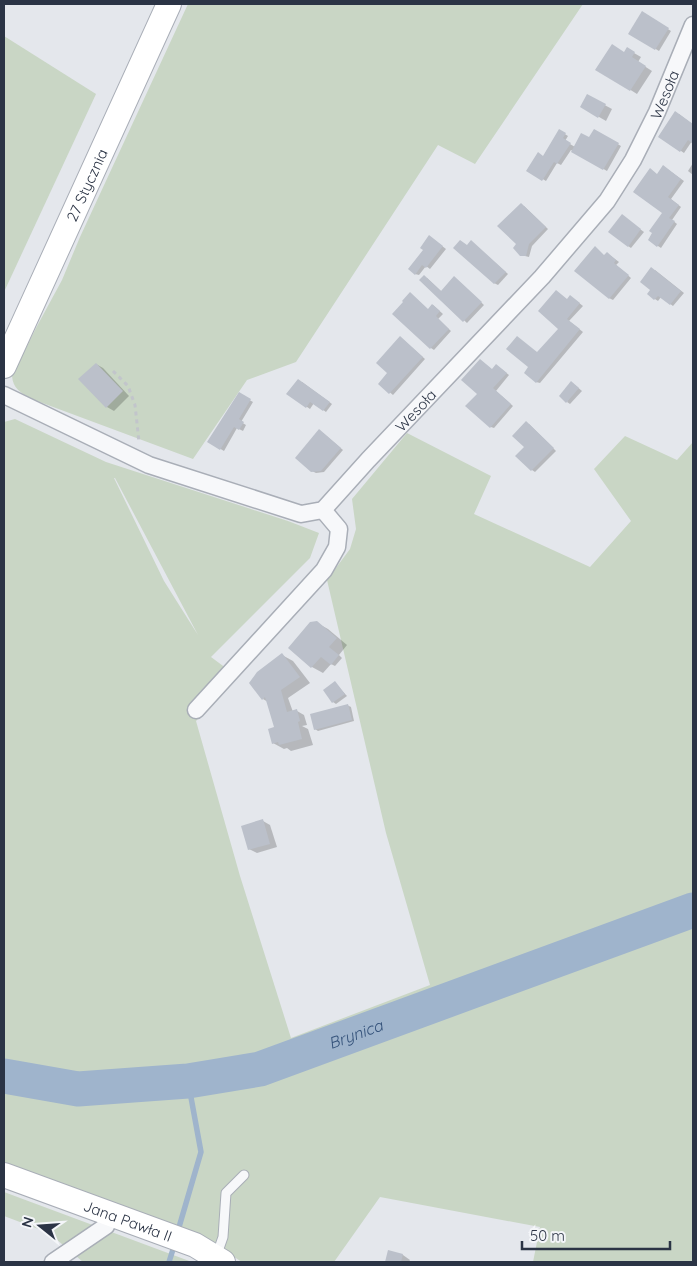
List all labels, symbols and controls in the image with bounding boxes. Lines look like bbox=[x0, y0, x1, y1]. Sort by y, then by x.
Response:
street label: Wesoła bbox=[646, 67, 683, 122]
street label: 27 Stycznia bbox=[62, 146, 111, 224]
street label: Wesoła bbox=[391, 385, 440, 435]
water label: Brynica bbox=[325, 1014, 386, 1053]
street label: Jana Pawła II bbox=[81, 1196, 175, 1245]
north arrow bbox=[15, 1201, 65, 1251]
text: N bbox=[17, 1215, 38, 1230]
scale bar bbox=[522, 1218, 670, 1250]
text: 50 m bbox=[530, 1226, 565, 1245]

